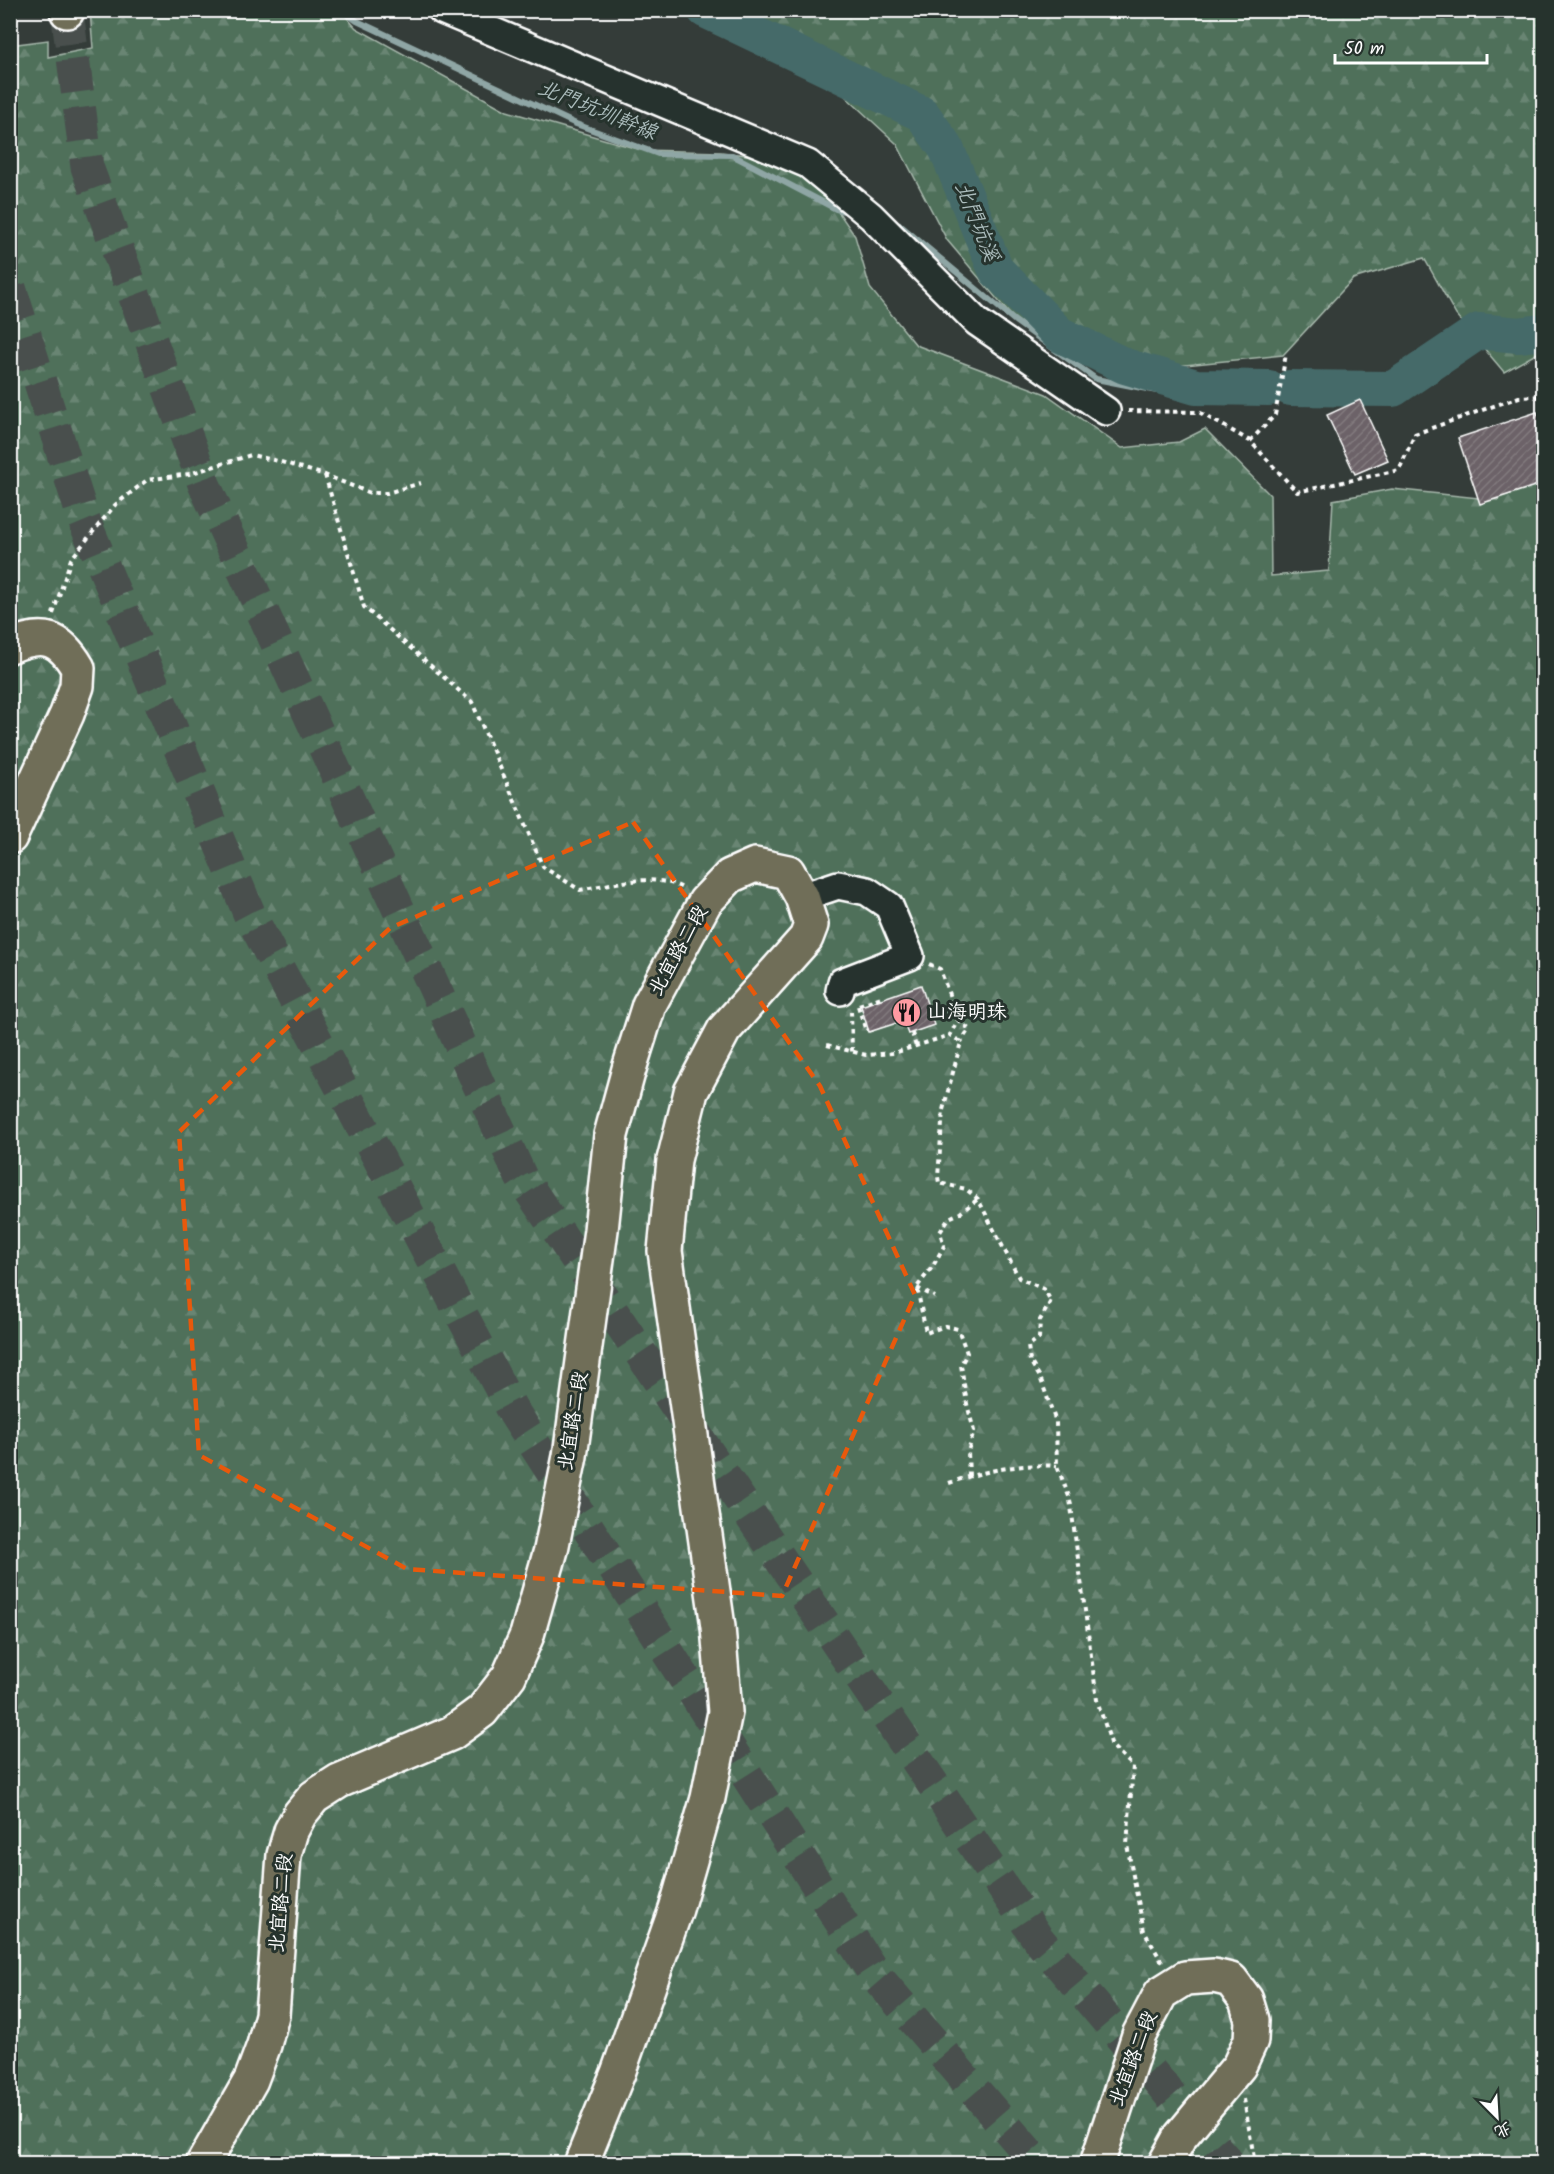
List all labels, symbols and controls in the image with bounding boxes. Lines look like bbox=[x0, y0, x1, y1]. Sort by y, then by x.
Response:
scale bar bbox=[1335, 27, 1486, 65]
text: 50 m bbox=[1344, 35, 1384, 64]
water label: 北門坑圳幹線 bbox=[532, 72, 663, 150]
water label: 北門坑溪 bbox=[945, 177, 1007, 268]
street label: 北宜路二段 bbox=[641, 900, 717, 1002]
restaurant icon: 山海明珠 bbox=[890, 997, 922, 1029]
place label: 山海明珠 bbox=[927, 997, 1007, 1029]
street label: 北宜路二段 bbox=[550, 1369, 598, 1473]
street label: 北宜路二段 bbox=[262, 1852, 302, 1954]
street label: 北宜路二段 bbox=[1101, 2007, 1167, 2111]
north arrow bbox=[1467, 2087, 1527, 2147]
text: 北 bbox=[1490, 2115, 1515, 2144]

